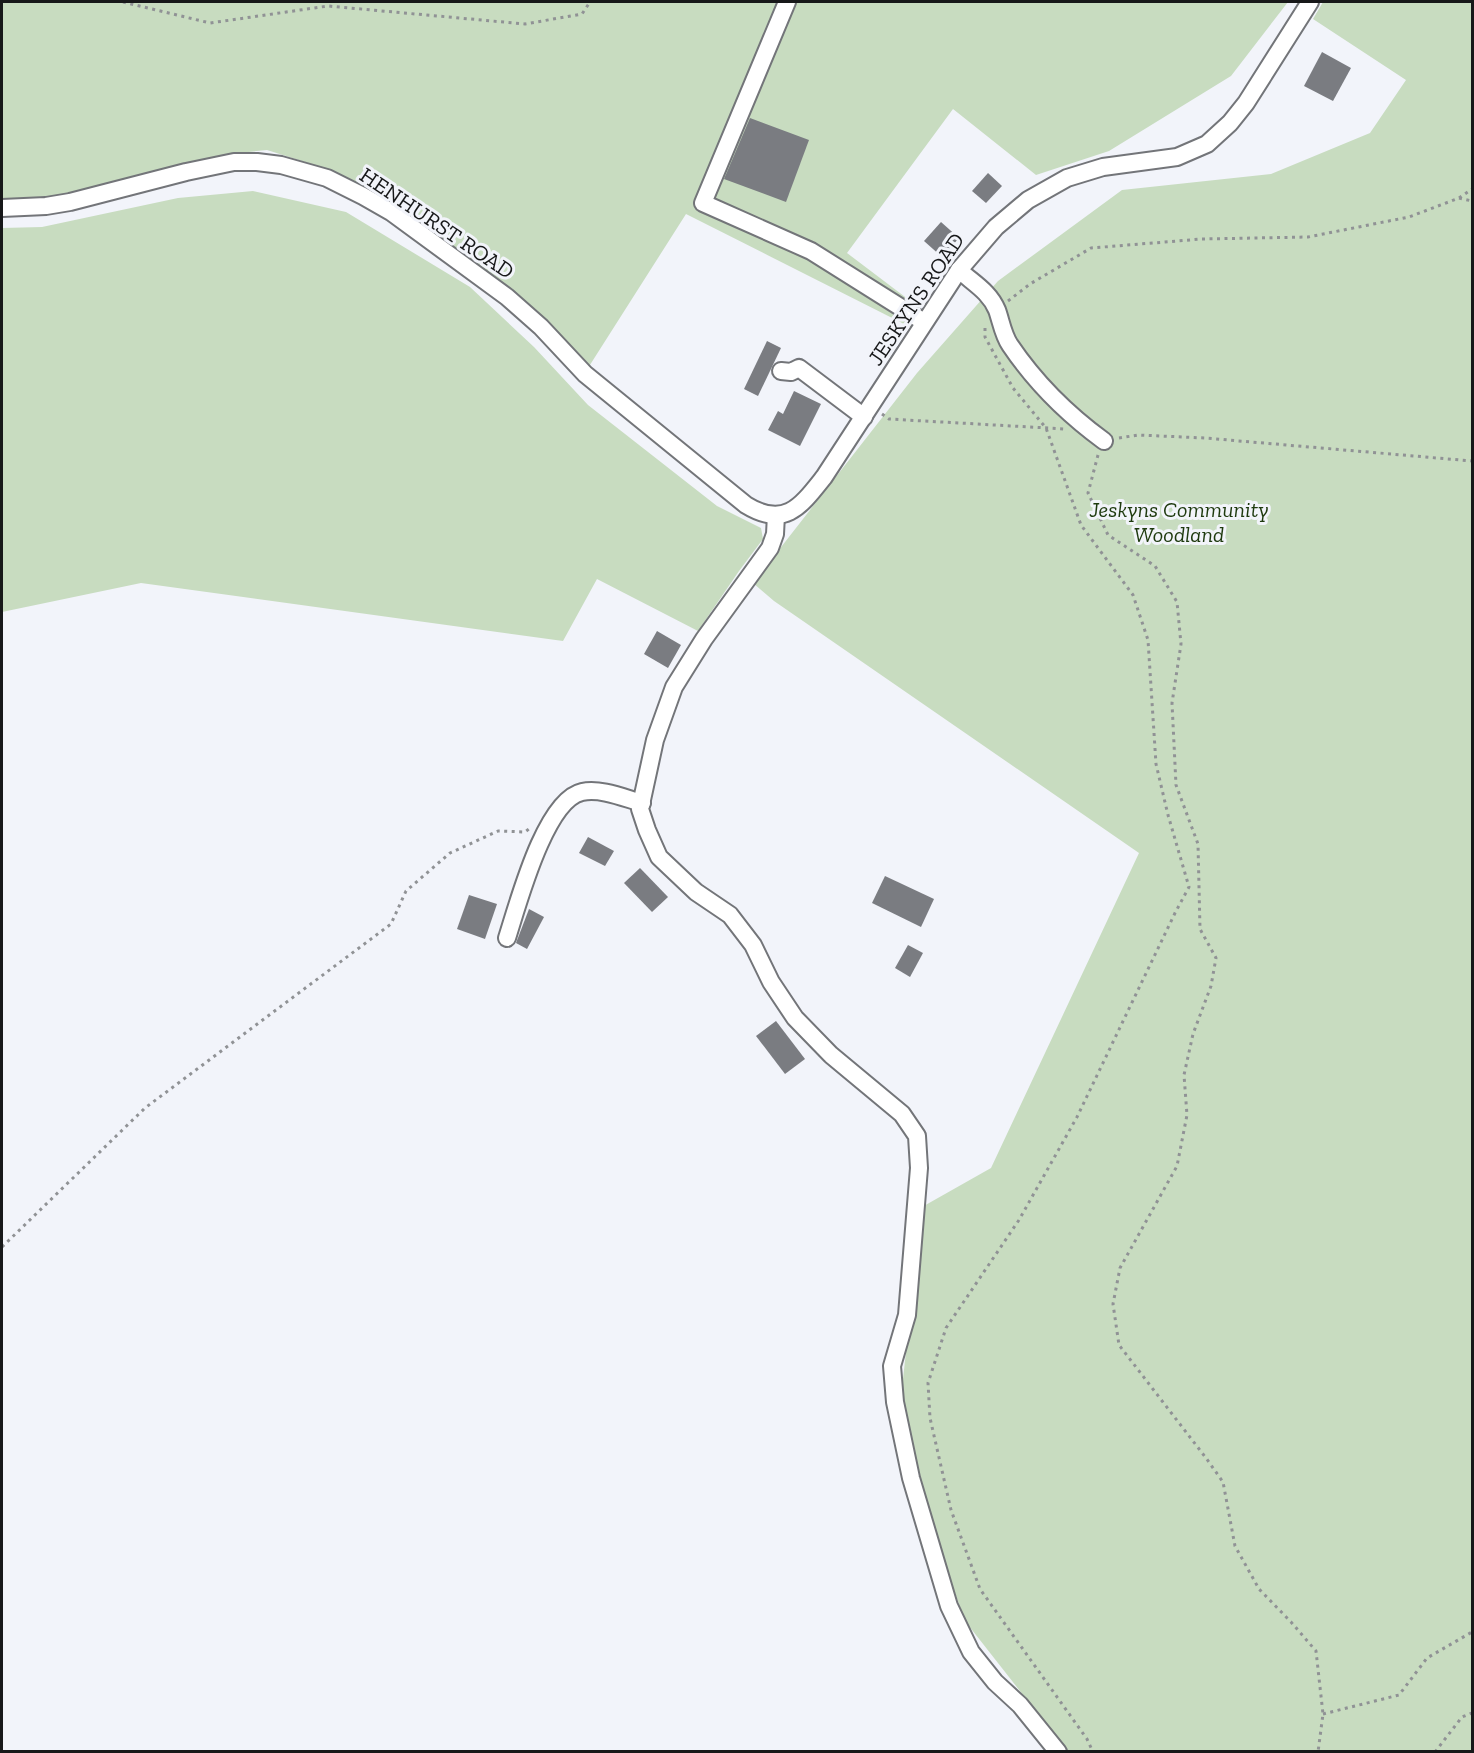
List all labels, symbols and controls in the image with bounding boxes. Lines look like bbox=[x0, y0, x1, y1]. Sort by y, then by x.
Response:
street label: HENHURST ROAD bbox=[355, 161, 519, 285]
street label: JESKYNS ROAD bbox=[862, 228, 970, 370]
park label: Jeskyns Community Woodland bbox=[1088, 496, 1269, 548]

